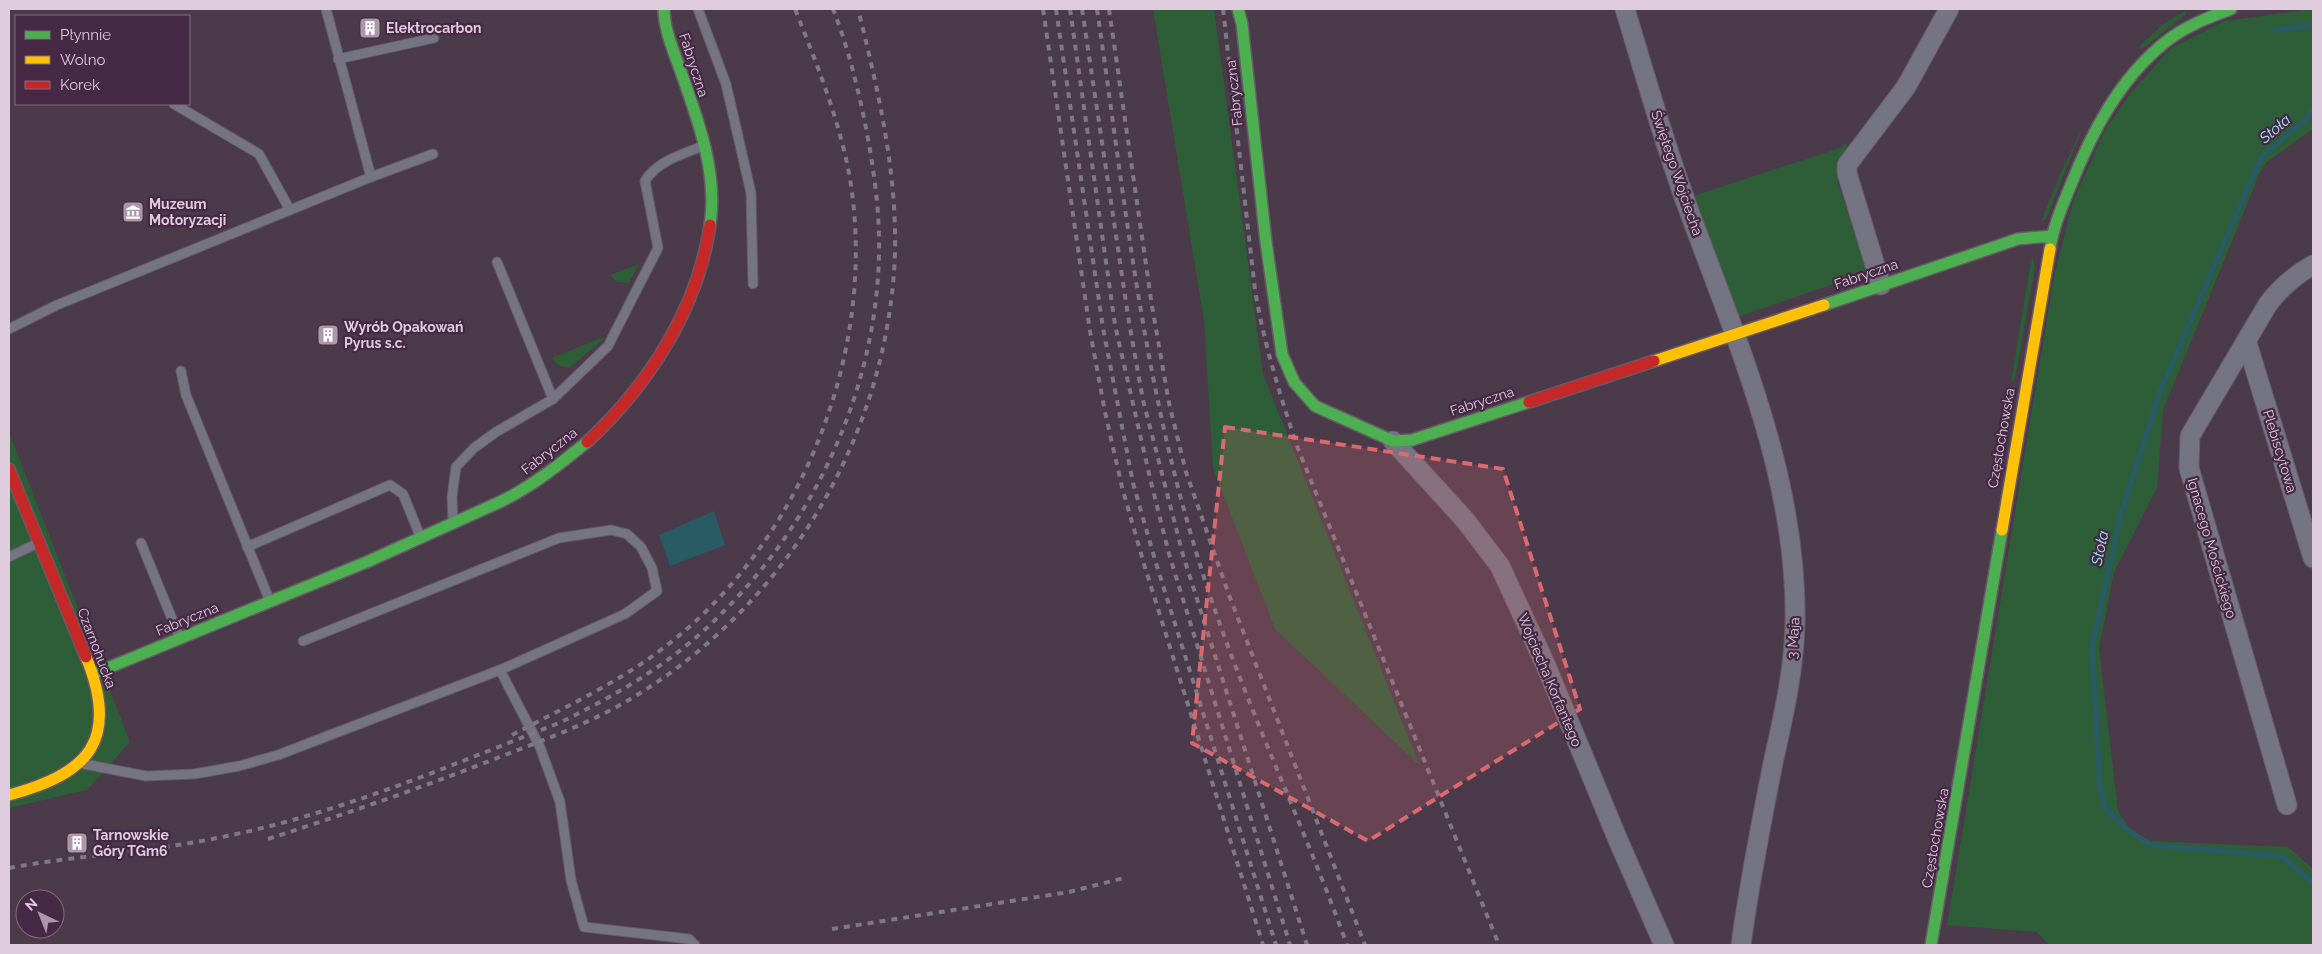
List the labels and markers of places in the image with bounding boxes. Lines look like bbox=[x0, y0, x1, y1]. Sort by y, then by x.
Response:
building icon: Elektrocarbon bbox=[358, 16, 382, 40]
place label: Elektrocarbon bbox=[386, 20, 481, 36]
place label: Muzeum Motoryzacji bbox=[149, 196, 226, 228]
museum icon: Muzeum Motoryzacji bbox=[121, 200, 145, 224]
place label: Wyrób Opakowań Pyrus s.c. bbox=[344, 319, 463, 351]
building icon: Wyrób Opakowań Pyrus s.c. bbox=[316, 323, 340, 347]
place label: Tarnowskie Góry TGm6 bbox=[93, 827, 169, 859]
building icon: Tarnowskie Góry TGm6 bbox=[65, 831, 89, 855]

